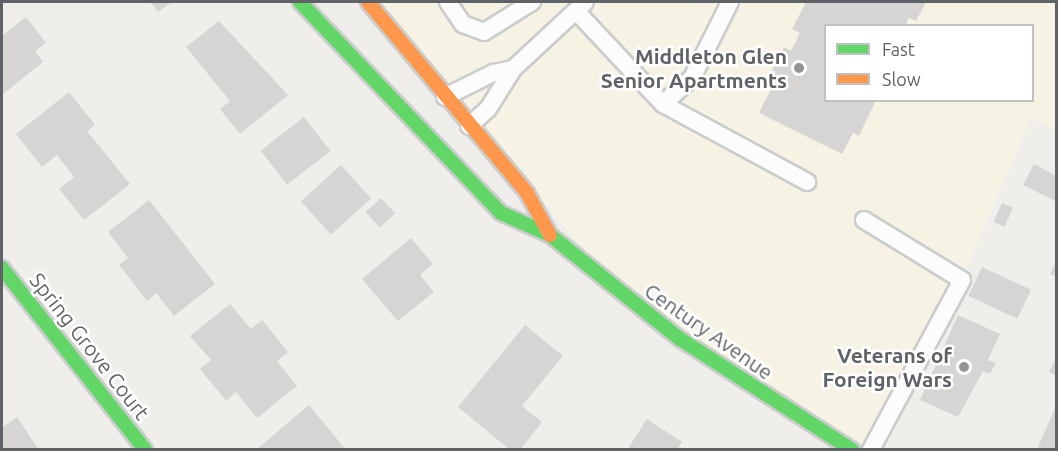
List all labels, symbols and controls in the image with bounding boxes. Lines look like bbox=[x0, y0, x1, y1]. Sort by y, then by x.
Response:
legend bbox=[824, 24, 1034, 102]
text: Fast bbox=[882, 39, 915, 59]
place label: Middleton Glen Senior Apartments bbox=[601, 43, 787, 93]
marker: Middleton Glen Senior Apartments bbox=[792, 61, 806, 75]
text: Slow bbox=[882, 69, 921, 89]
street label: Spring Grove Court bbox=[25, 268, 155, 424]
street label: Century Avenue bbox=[640, 277, 778, 385]
place label: Veterans of Foreign Wars bbox=[822, 342, 952, 392]
marker: Veterans of Foreign Wars bbox=[957, 360, 971, 374]

